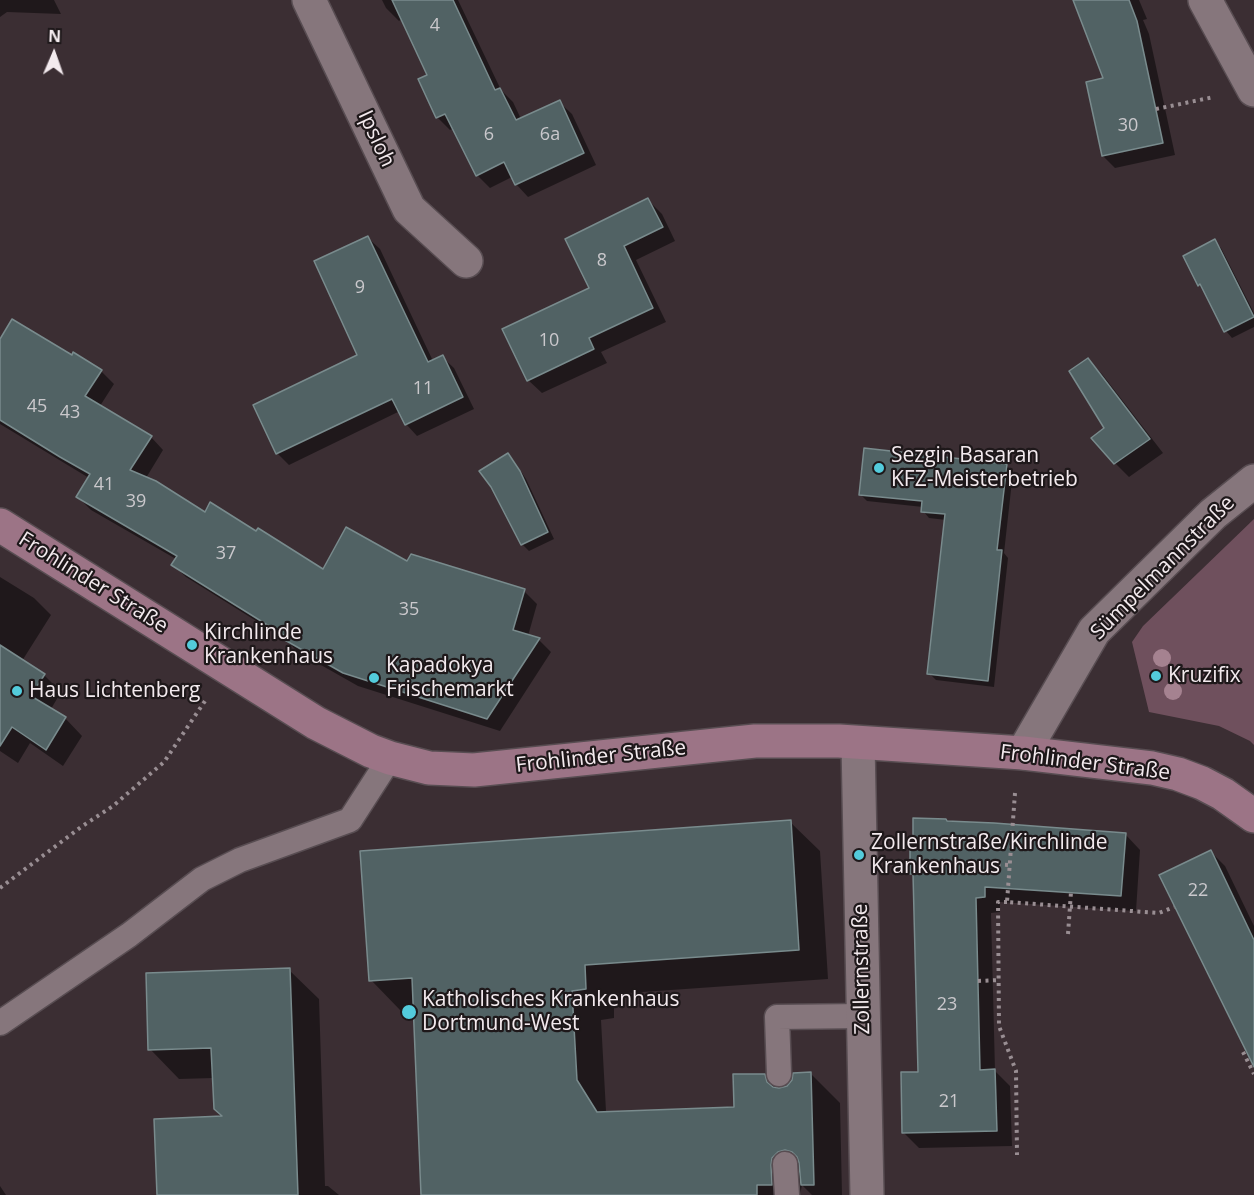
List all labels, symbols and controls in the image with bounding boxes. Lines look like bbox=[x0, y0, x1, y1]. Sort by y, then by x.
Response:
house number: 4 bbox=[430, 15, 440, 37]
north arrow bbox=[24, 24, 84, 84]
text: N bbox=[48, 25, 62, 47]
street label: Ipsloh bbox=[352, 107, 400, 171]
house number: 30 bbox=[1118, 115, 1138, 137]
house number: 6 bbox=[484, 124, 494, 146]
house number: 6a bbox=[540, 124, 560, 146]
house number: 8 bbox=[597, 250, 607, 272]
house number: 9 bbox=[355, 277, 365, 299]
house number: 10 bbox=[539, 330, 559, 352]
house number: 11 bbox=[413, 378, 433, 400]
house number: 45 bbox=[27, 396, 47, 418]
house number: 43 bbox=[60, 402, 80, 424]
place label: Sezgin Basaran KFZ-Meisterbetrieb bbox=[891, 443, 1078, 493]
marker: Sezgin Basaran KFZ-Meisterbetrieb bbox=[872, 461, 886, 475]
house number: 41 bbox=[94, 474, 114, 496]
house number: 39 bbox=[126, 491, 146, 513]
street label: Sümpelmannstraße bbox=[1086, 491, 1240, 645]
street label: Frohlinder Straße bbox=[14, 527, 172, 639]
house number: 37 bbox=[216, 543, 236, 565]
house number: 35 bbox=[399, 599, 419, 621]
place label: Kirchlinde Krankenhaus bbox=[204, 620, 333, 670]
marker: Kirchlinde Krankenhaus bbox=[185, 638, 199, 652]
place label: Kapadokya Frischemarkt bbox=[386, 653, 514, 703]
place label: Kruzifix bbox=[1168, 663, 1241, 689]
marker: Kruzifix bbox=[1149, 669, 1163, 683]
marker: Kapadokya Frischemarkt bbox=[367, 671, 381, 685]
place label: Haus Lichtenberg bbox=[29, 678, 200, 704]
marker: Haus Lichtenberg bbox=[10, 684, 24, 698]
street label: Frohlinder Straße bbox=[515, 736, 687, 778]
street label: Frohlinder Straße bbox=[998, 740, 1172, 786]
place label: Zollernstraße/Kirchlinde Krankenhaus bbox=[871, 830, 1108, 880]
marker: Zollernstraße/Kirchlinde Krankenhaus bbox=[852, 848, 866, 862]
house number: 22 bbox=[1188, 880, 1208, 902]
street label: Zollernstraße bbox=[848, 903, 876, 1035]
place label: Katholisches Krankenhaus Dortmund-West bbox=[422, 987, 679, 1037]
house number: 23 bbox=[937, 994, 957, 1016]
marker: Katholisches Krankenhaus Dortmund-West bbox=[400, 1003, 418, 1021]
house number: 21 bbox=[939, 1091, 959, 1113]

